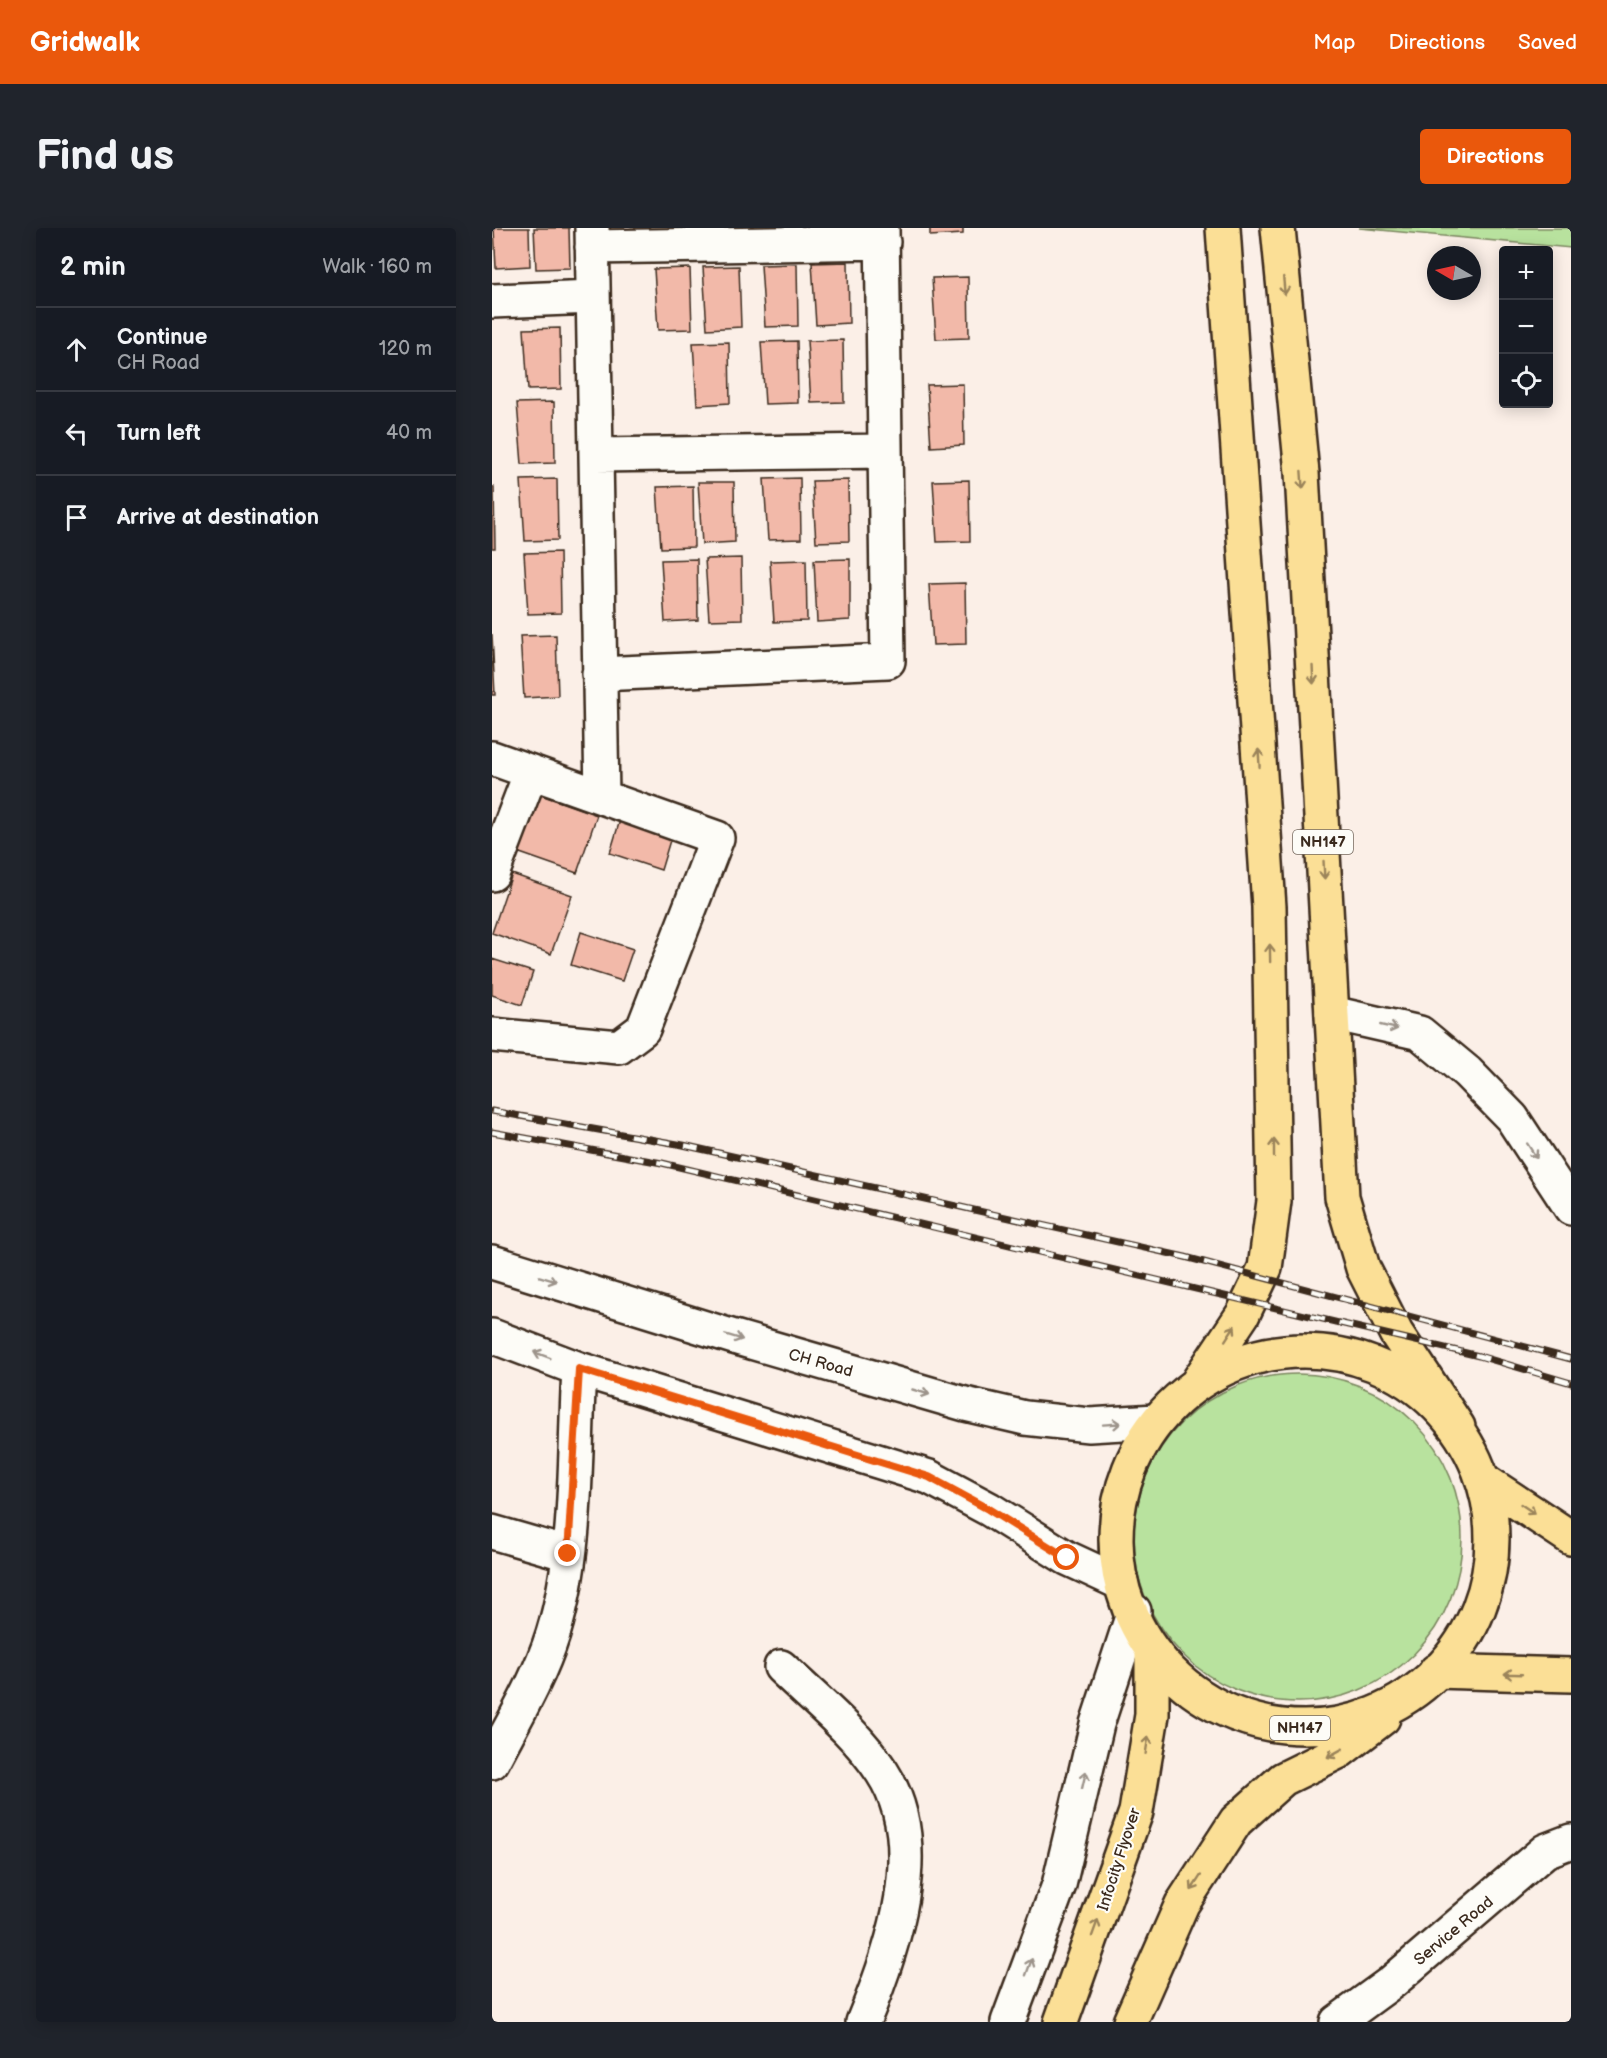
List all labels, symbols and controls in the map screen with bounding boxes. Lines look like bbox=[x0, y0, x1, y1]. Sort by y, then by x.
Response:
text: Gridwalk bbox=[30, 26, 140, 59]
text: Map bbox=[1313, 30, 1356, 55]
text: Directions bbox=[1389, 30, 1485, 55]
text: Saved bbox=[1518, 30, 1577, 55]
button: Directions bbox=[1420, 129, 1571, 184]
text: Find us bbox=[36, 131, 174, 182]
north arrow bbox=[1427, 246, 1481, 300]
map controls bbox=[1499, 246, 1553, 408]
button: + bbox=[1499, 246, 1553, 300]
text: 2 min bbox=[60, 252, 126, 283]
text: Walk · 160 m bbox=[323, 255, 432, 279]
one-way arrow bbox=[1279, 276, 1290, 296]
button: − bbox=[1499, 300, 1553, 354]
text: Continue bbox=[117, 324, 207, 351]
icon: ahead bbox=[60, 333, 93, 366]
text: 120 m bbox=[379, 337, 432, 361]
text: CH Road bbox=[117, 351, 200, 375]
button: locate bbox=[1499, 354, 1553, 408]
icon: left bbox=[60, 417, 93, 450]
text: Turn left bbox=[117, 420, 201, 447]
text: 40 m bbox=[386, 421, 432, 445]
one-way arrow bbox=[1297, 470, 1308, 490]
icon: arrive bbox=[60, 501, 93, 534]
text: Arrive at destination bbox=[117, 504, 319, 531]
one-way arrow bbox=[1308, 665, 1319, 685]
one-way arrow bbox=[1253, 749, 1264, 768]
road number: NH147 bbox=[1293, 830, 1353, 854]
one-way arrow bbox=[1319, 859, 1330, 879]
one-way arrow bbox=[1265, 943, 1276, 963]
one-way arrow bbox=[1380, 1021, 1399, 1033]
one-way arrow bbox=[1268, 1138, 1280, 1158]
one-way arrow bbox=[1527, 1142, 1539, 1159]
one-way arrow bbox=[538, 1274, 557, 1285]
one-way arrow bbox=[1224, 1325, 1236, 1342]
one-way arrow bbox=[724, 1332, 743, 1343]
street label: CH Road bbox=[786, 1345, 855, 1382]
one-way arrow bbox=[533, 1349, 552, 1360]
one-way arrow bbox=[911, 1386, 930, 1398]
one-way arrow bbox=[1102, 1418, 1122, 1429]
one-way arrow bbox=[1519, 1504, 1536, 1516]
route end bbox=[554, 1540, 580, 1566]
route start bbox=[1053, 1544, 1079, 1570]
one-way arrow bbox=[1503, 1668, 1523, 1679]
road number: NH147 bbox=[1270, 1716, 1330, 1740]
one-way arrow bbox=[1142, 1736, 1153, 1755]
one-way arrow bbox=[1327, 1747, 1344, 1759]
one-way arrow bbox=[1078, 1771, 1090, 1790]
street label: Infocity Flyover bbox=[1094, 1805, 1145, 1913]
one-way arrow bbox=[1189, 1874, 1202, 1891]
street label: Service Road bbox=[1411, 1893, 1497, 1970]
one-way arrow bbox=[1091, 1919, 1102, 1937]
one-way arrow bbox=[1024, 1958, 1035, 1977]

